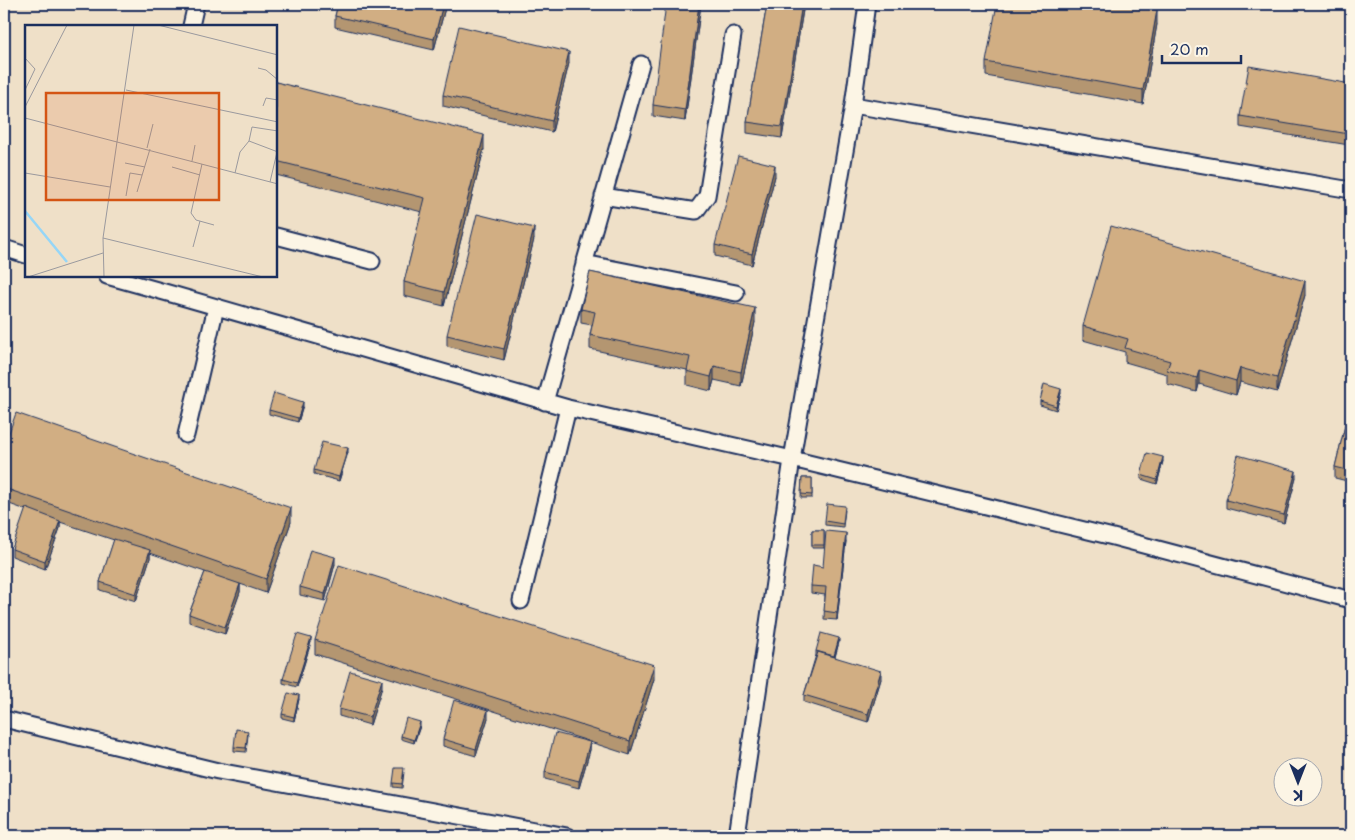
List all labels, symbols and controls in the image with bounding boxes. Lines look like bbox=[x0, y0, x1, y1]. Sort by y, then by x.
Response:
inset map bbox=[25, 25, 278, 278]
scale bar bbox=[1162, 32, 1241, 64]
text: 20 m bbox=[1170, 37, 1209, 60]
north arrow bbox=[1272, 758, 1322, 808]
text: K bbox=[1293, 785, 1303, 806]

